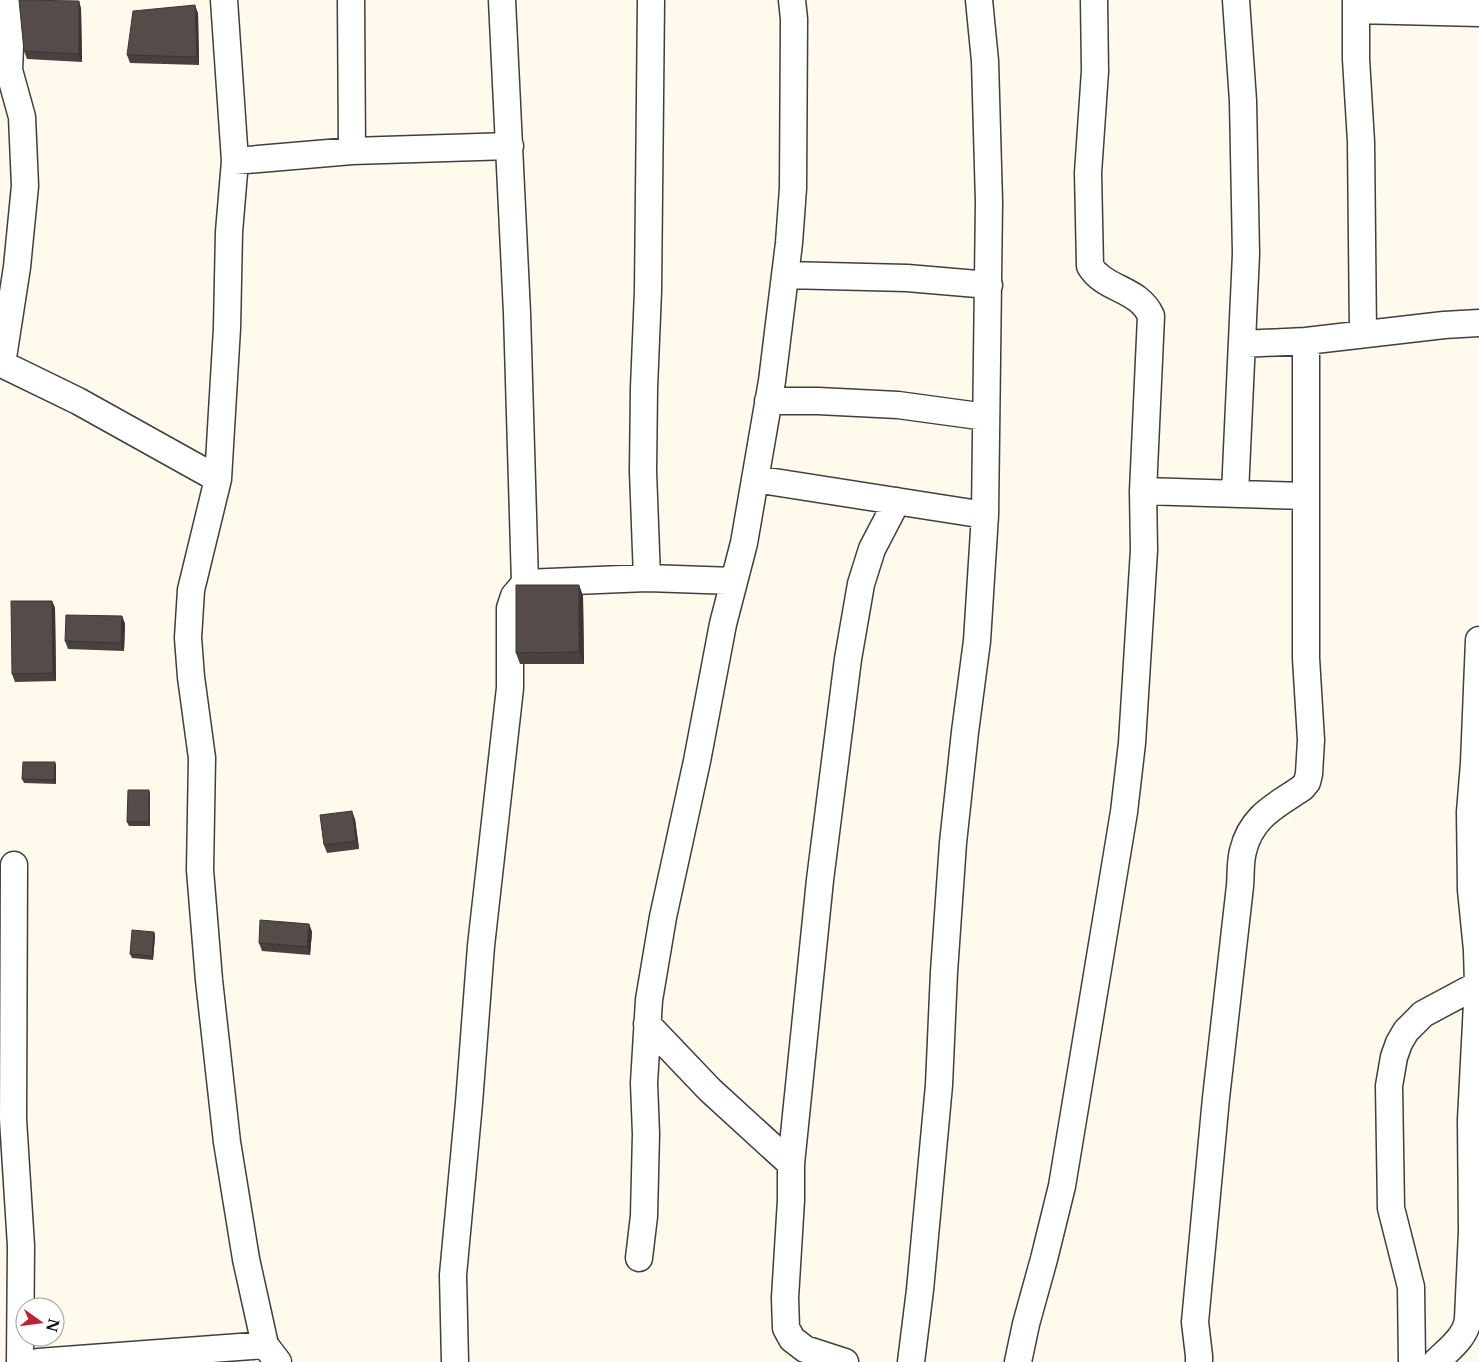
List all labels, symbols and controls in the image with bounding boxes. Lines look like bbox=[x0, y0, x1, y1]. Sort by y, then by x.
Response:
north arrow bbox=[15, 1297, 65, 1347]
text: N bbox=[42, 1317, 63, 1334]

